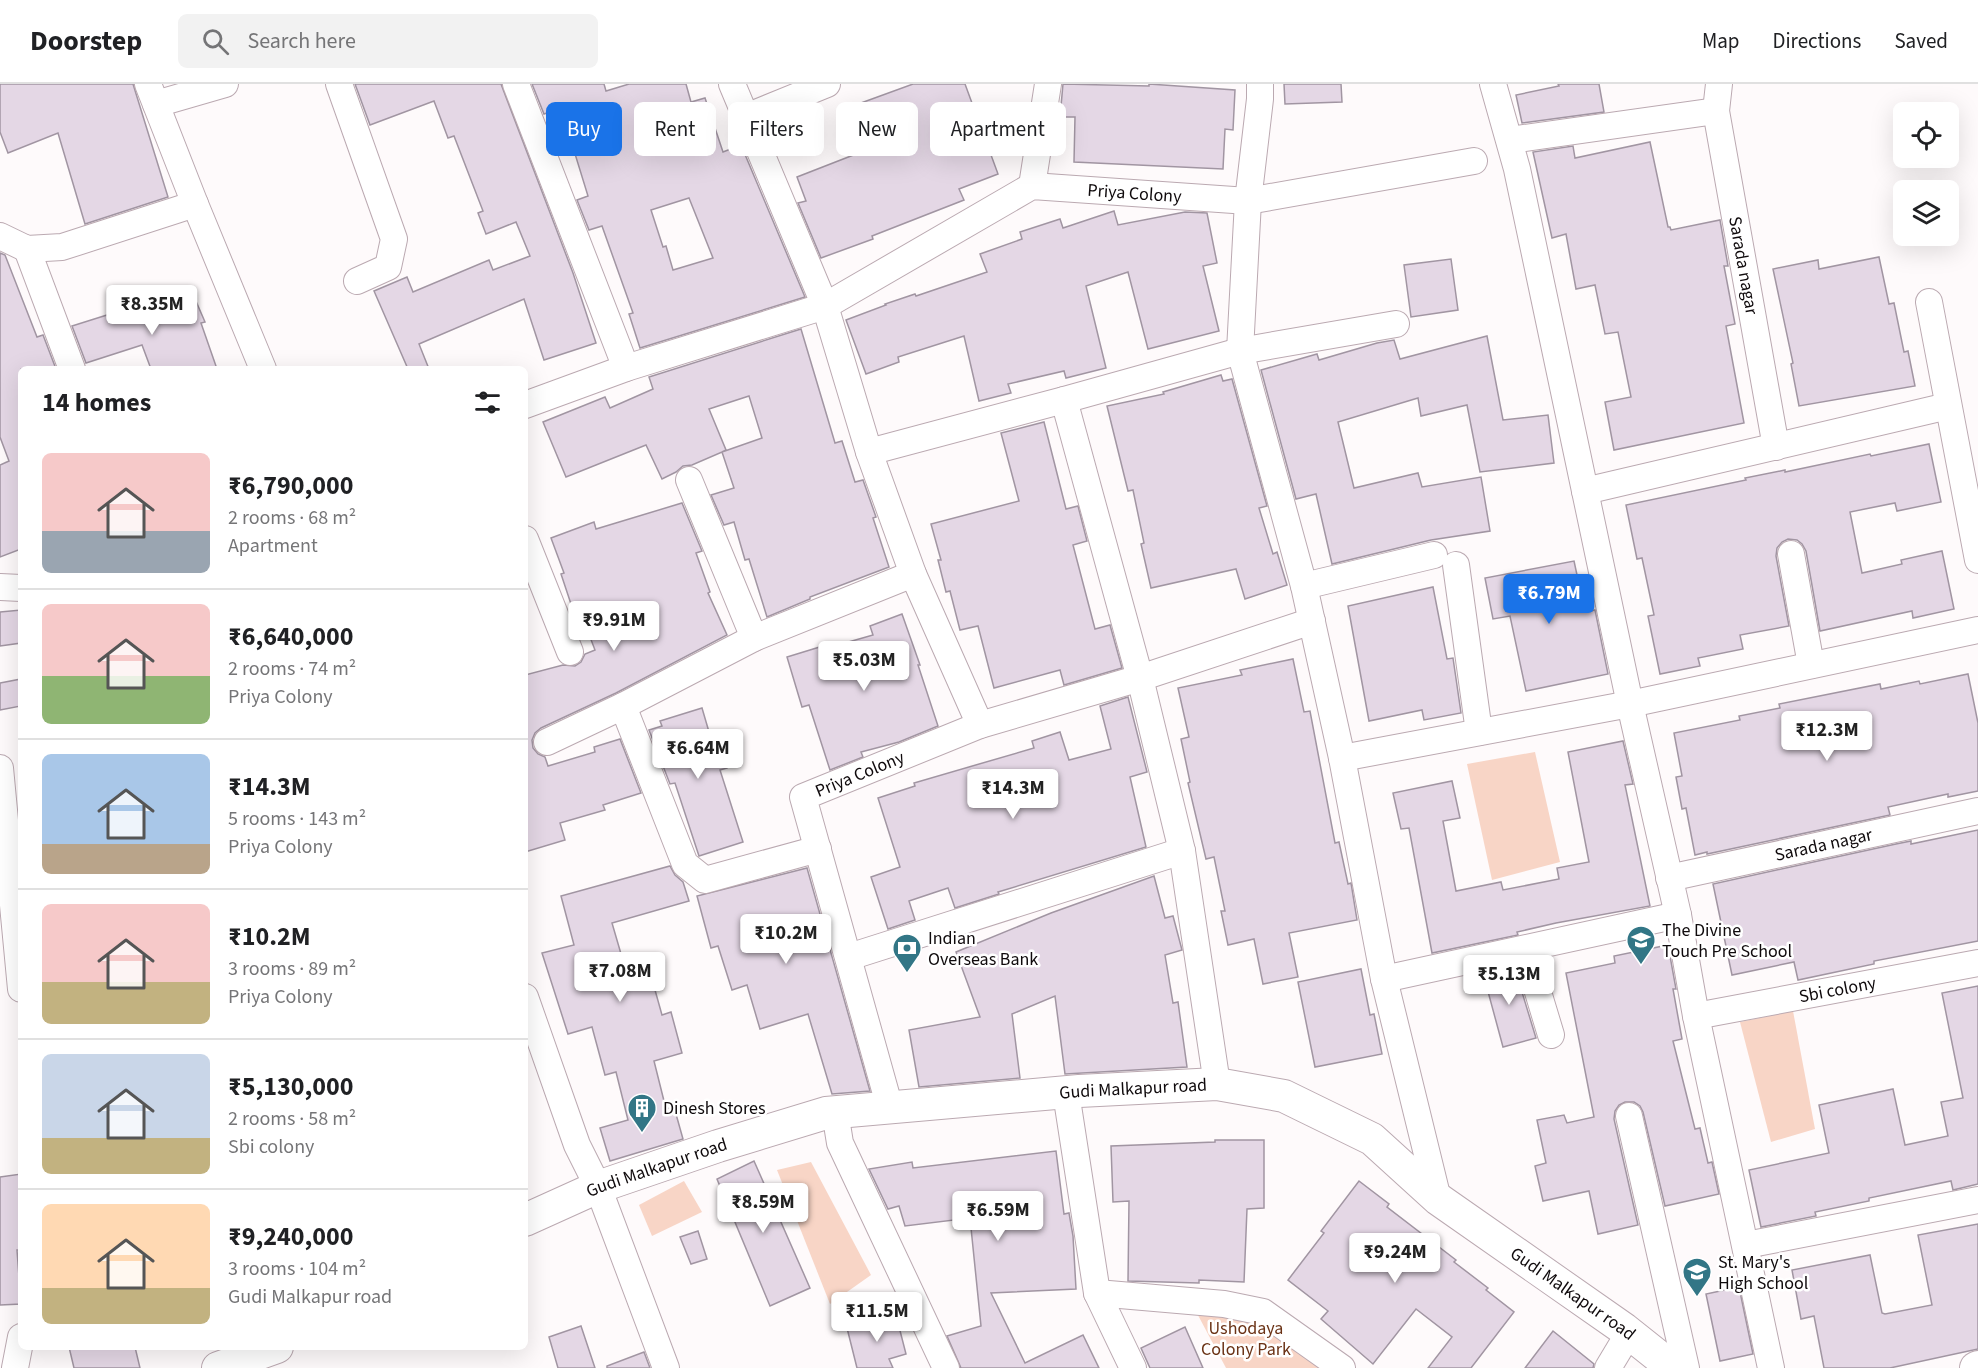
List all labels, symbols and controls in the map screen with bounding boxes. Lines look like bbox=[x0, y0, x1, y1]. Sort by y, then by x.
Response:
search box bbox=[178, 14, 598, 68]
text: Doorstep bbox=[30, 21, 142, 61]
icon: search bbox=[199, 25, 232, 58]
text: Search here bbox=[247, 25, 356, 57]
text: Map bbox=[1702, 26, 1740, 56]
text: Directions bbox=[1773, 26, 1861, 56]
text: Saved bbox=[1894, 26, 1948, 56]
chip: Buy bbox=[546, 102, 622, 156]
chip: Rent bbox=[634, 102, 716, 156]
chip: Filters bbox=[728, 102, 824, 156]
chip: New bbox=[836, 102, 918, 156]
chip: Apartment bbox=[930, 102, 1066, 156]
map controls bbox=[1893, 102, 1959, 246]
button: locate bbox=[1893, 102, 1959, 168]
street label: Priya Colony bbox=[1087, 178, 1183, 209]
button: layers bbox=[1893, 180, 1959, 246]
street label: Sarada nagar bbox=[1722, 214, 1764, 317]
pin: ₹8.35M bbox=[103, 285, 201, 336]
text: ₹8.35M bbox=[120, 290, 184, 318]
text: 14 homes bbox=[42, 384, 151, 421]
icon: filters bbox=[471, 386, 504, 419]
text: ₹6,790,000 bbox=[228, 467, 353, 504]
icon: home bbox=[90, 477, 162, 549]
text: 2 rooms · 68 m² bbox=[228, 504, 356, 532]
text: Apartment bbox=[228, 532, 318, 560]
pin: ₹6.79M bbox=[1500, 574, 1598, 625]
text: ₹6.79M bbox=[1517, 579, 1581, 607]
pin: ₹9.91M bbox=[565, 601, 663, 652]
text: ₹9.91M bbox=[582, 606, 646, 634]
text: ₹6,640,000 bbox=[228, 618, 353, 655]
icon: home bbox=[90, 628, 162, 700]
pin: ₹5.03M bbox=[815, 641, 913, 692]
text: ₹5.03M bbox=[832, 646, 896, 674]
text: 2 rooms · 74 m² bbox=[228, 655, 356, 683]
text: Priya Colony bbox=[228, 683, 333, 711]
pin: ₹12.3M bbox=[1778, 711, 1876, 762]
text: ₹12.3M bbox=[1795, 716, 1859, 744]
pin: ₹6.64M bbox=[649, 729, 747, 780]
text: ₹6.64M bbox=[666, 734, 730, 762]
street label: Priya Colony bbox=[811, 745, 909, 804]
text: ₹14.3M bbox=[228, 768, 311, 805]
pin: ₹14.3M bbox=[964, 769, 1062, 820]
text: ₹14.3M bbox=[981, 774, 1045, 802]
icon: home bbox=[90, 778, 162, 850]
text: 5 rooms · 143 m² bbox=[228, 805, 366, 833]
street label: Sarada nagar bbox=[1772, 822, 1875, 868]
text: Priya Colony bbox=[228, 833, 333, 861]
pin: ₹10.2M bbox=[737, 914, 835, 965]
text: ₹10.2M bbox=[228, 918, 311, 955]
place label: The Divine Touch Pre School bbox=[1662, 918, 1792, 964]
text: ₹10.2M bbox=[754, 919, 818, 947]
school or university icon: The Divine Touch Pre School bbox=[1625, 924, 1657, 966]
place label: Indian Overseas Bank bbox=[928, 926, 1038, 972]
icon: home bbox=[90, 928, 162, 1000]
bank icon: Indian Overseas Bank bbox=[891, 932, 923, 974]
pin: ₹7.08M bbox=[571, 952, 669, 1003]
text: 3 rooms · 89 m² bbox=[228, 955, 356, 983]
pin: ₹5.13M bbox=[1460, 955, 1558, 1006]
text: ₹7.08M bbox=[588, 957, 652, 985]
text: ₹5.13M bbox=[1477, 960, 1541, 988]
street label: Sbi colony bbox=[1797, 970, 1879, 1009]
text: Priya Colony bbox=[228, 983, 333, 1011]
text: ₹5,130,000 bbox=[228, 1068, 353, 1105]
street label: Gudi Malkapur road bbox=[1058, 1073, 1208, 1106]
icon: home bbox=[90, 1078, 162, 1150]
building icon: Dinesh Stores bbox=[626, 1092, 658, 1134]
place label: Dinesh Stores bbox=[663, 1096, 766, 1121]
text: 2 rooms · 58 m² bbox=[228, 1105, 356, 1133]
street label: Gudi Malkapur road bbox=[582, 1132, 730, 1204]
text: Sbi colony bbox=[228, 1133, 314, 1161]
pin: ₹8.59M bbox=[714, 1183, 812, 1234]
text: ₹8.59M bbox=[731, 1188, 795, 1216]
pin: ₹6.59M bbox=[949, 1191, 1047, 1242]
text: ₹6.59M bbox=[966, 1196, 1030, 1224]
text: ₹9,240,000 bbox=[228, 1218, 353, 1255]
icon: home bbox=[90, 1228, 162, 1300]
pin: ₹9.24M bbox=[1346, 1233, 1444, 1284]
text: ₹9.24M bbox=[1363, 1238, 1427, 1266]
street label: Gudi Malkapur road bbox=[1505, 1241, 1641, 1347]
place label: St. Mary's High School bbox=[1718, 1250, 1808, 1296]
text: 3 rooms · 104 m² bbox=[228, 1255, 366, 1283]
school or university icon: St. Mary's High School bbox=[1681, 1256, 1713, 1298]
text: Gudi Malkapur road bbox=[228, 1283, 392, 1311]
pin: ₹11.5M bbox=[828, 1292, 926, 1343]
text: ₹11.5M bbox=[845, 1297, 909, 1325]
park label: Ushodaya Colony Park bbox=[1201, 1316, 1291, 1362]

